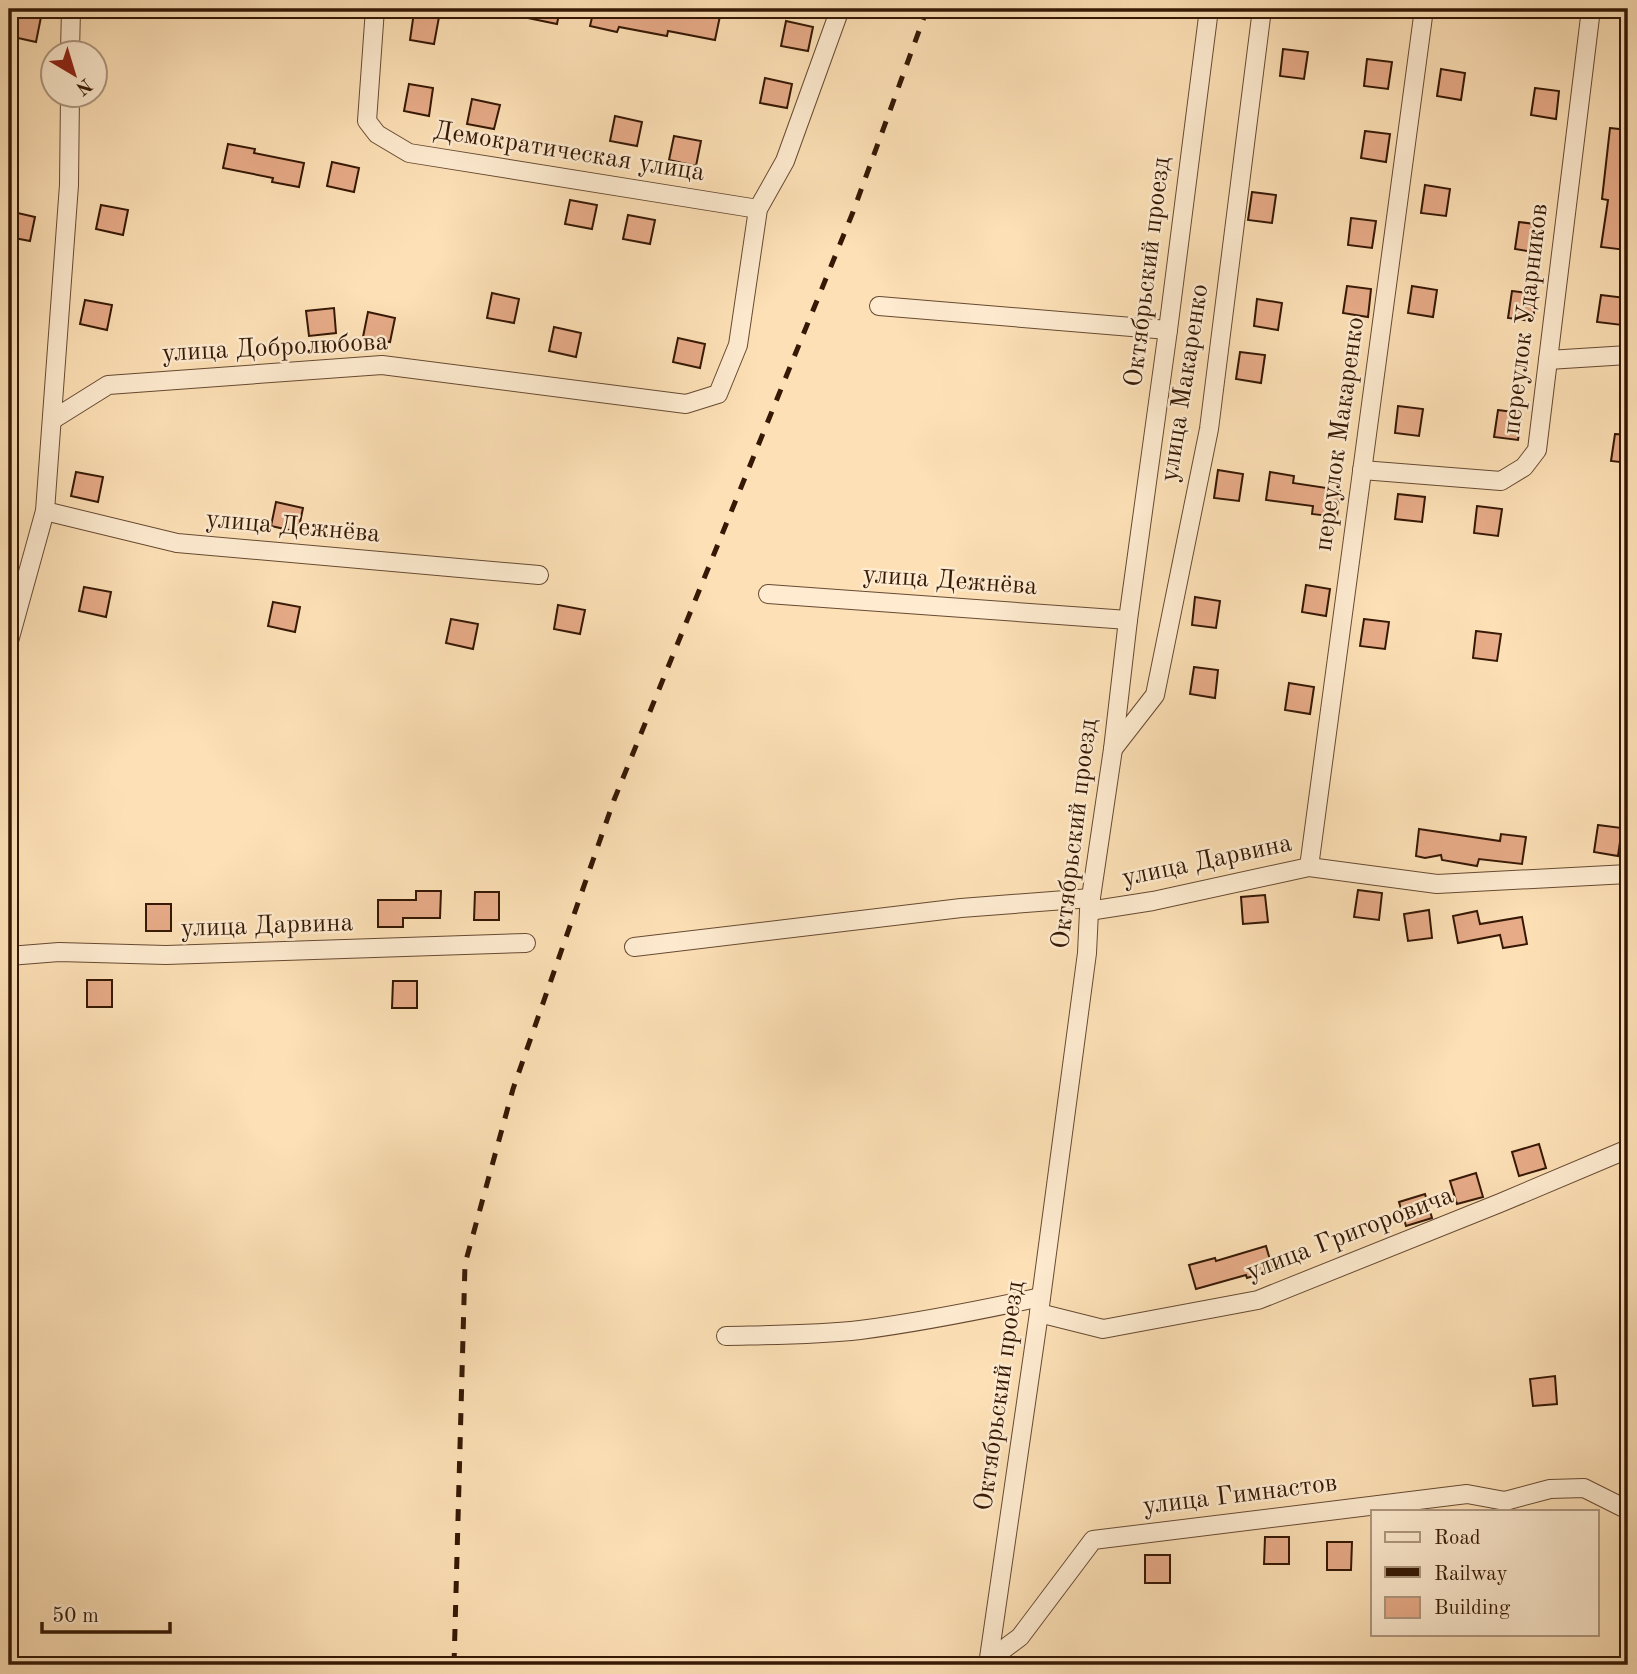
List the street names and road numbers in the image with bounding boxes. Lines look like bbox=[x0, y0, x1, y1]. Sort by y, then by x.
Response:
street label: Демократическая улица bbox=[432, 118, 707, 186]
street label: Октябрьский проезд bbox=[1121, 155, 1175, 389]
street label: переулок Ударников bbox=[1499, 202, 1553, 436]
street label: улица Макаренко bbox=[1157, 282, 1213, 484]
street label: переулок Макаренко bbox=[1311, 315, 1369, 553]
street label: улица Добролюбова bbox=[161, 329, 389, 367]
street label: улица Дежнёва bbox=[205, 506, 382, 548]
street label: улица Дежнёва bbox=[862, 562, 1038, 600]
street label: Октябрьский проезд bbox=[1048, 717, 1102, 951]
street label: улица Дарвина bbox=[1120, 830, 1294, 892]
street label: улица Дарвина bbox=[180, 910, 354, 942]
street label: улица Григоровича bbox=[1243, 1182, 1457, 1286]
street label: Октябрьский проезд bbox=[971, 1279, 1029, 1513]
street label: улица Гимнастов bbox=[1141, 1470, 1339, 1520]

